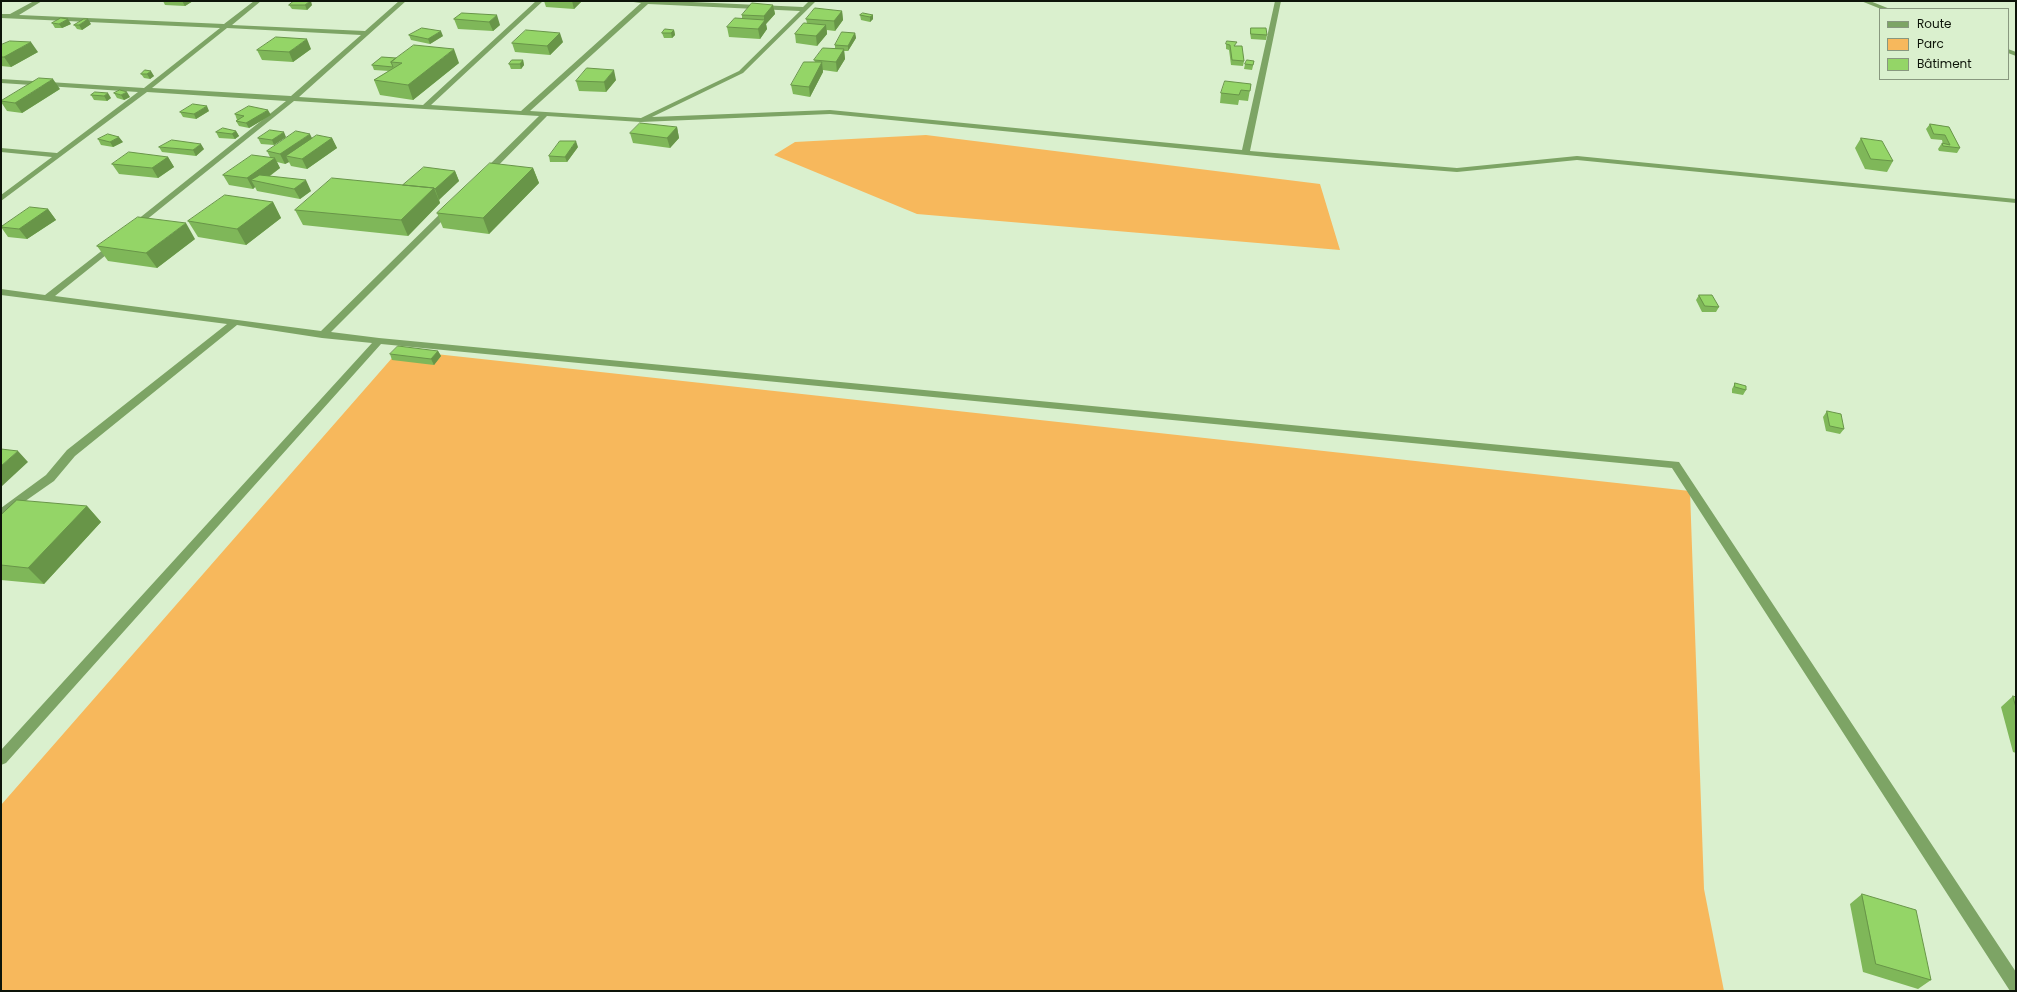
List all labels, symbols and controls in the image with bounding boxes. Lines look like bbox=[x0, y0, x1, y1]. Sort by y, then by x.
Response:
legend bbox=[1879, 8, 2009, 80]
text: Route bbox=[1917, 15, 1951, 32]
text: Parc bbox=[1917, 35, 1944, 52]
text: Bâtiment bbox=[1917, 55, 1972, 72]

